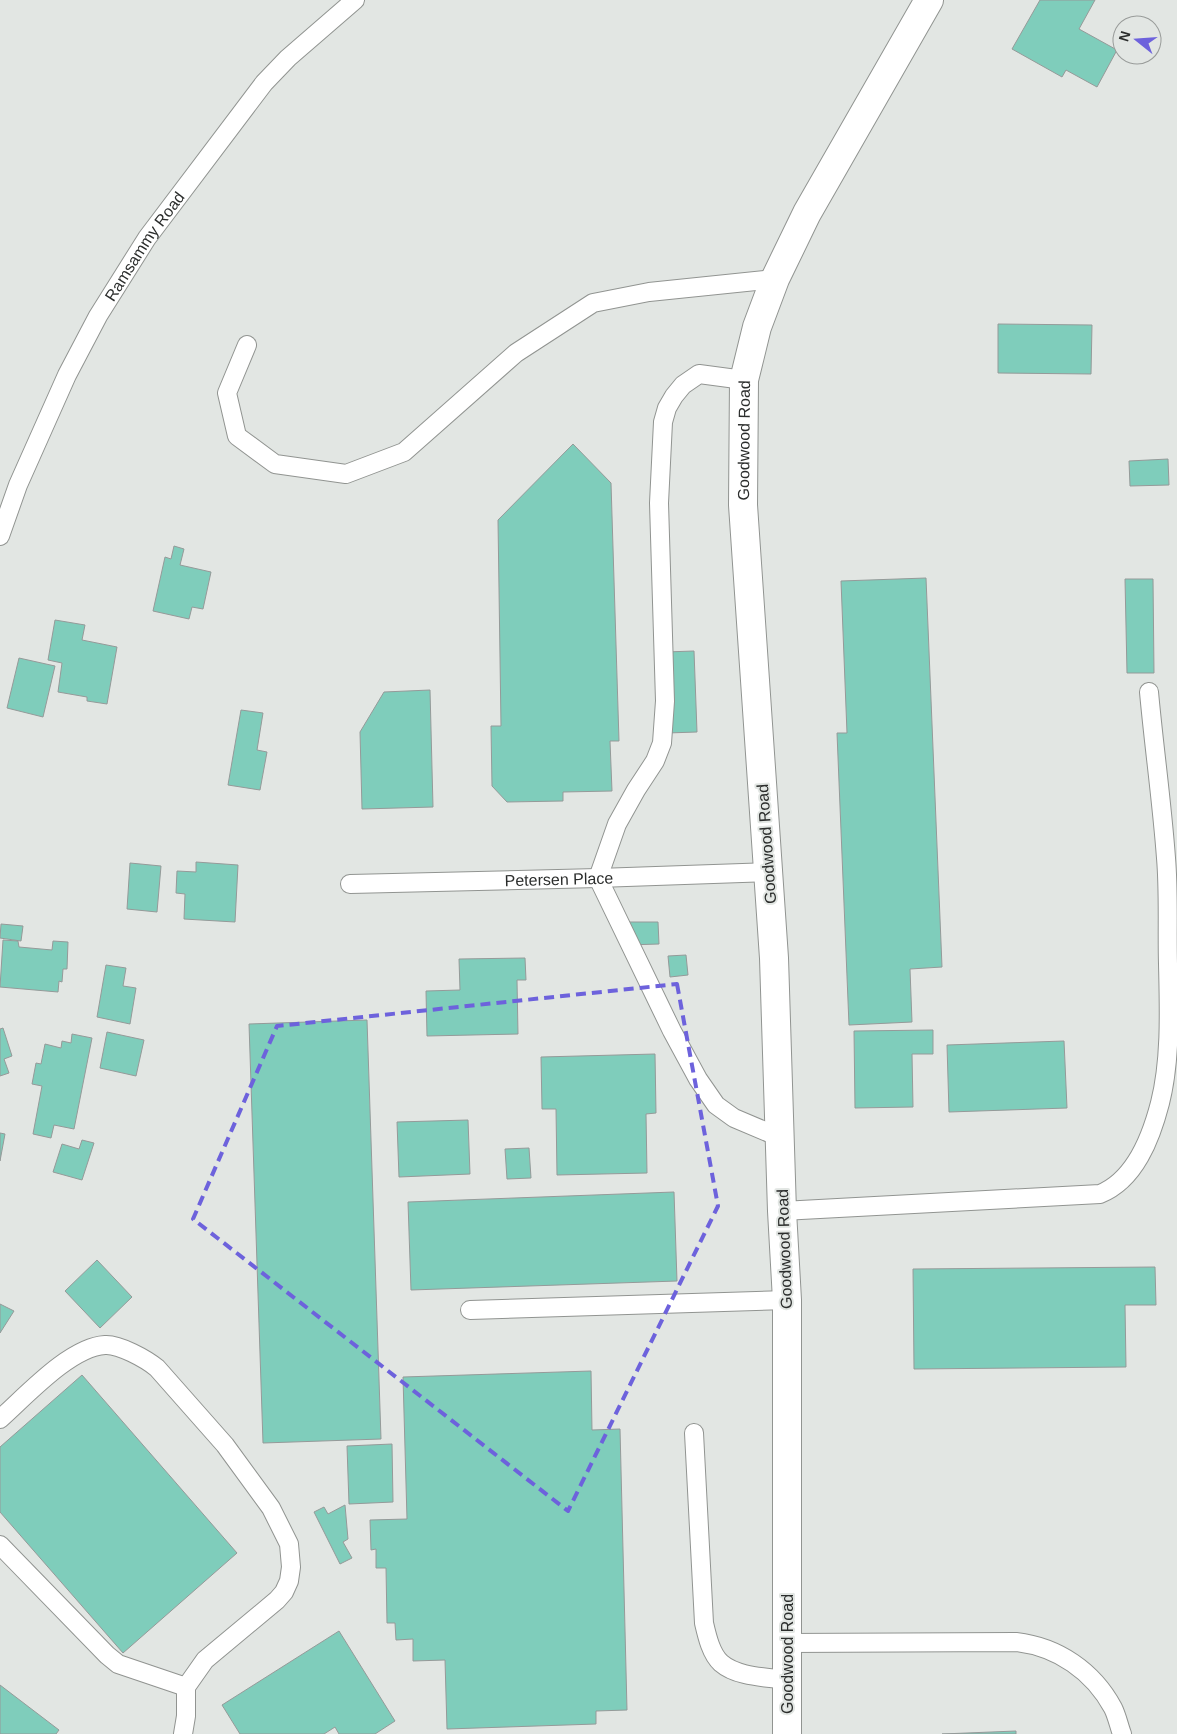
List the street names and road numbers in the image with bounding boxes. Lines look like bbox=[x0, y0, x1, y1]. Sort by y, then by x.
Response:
street label: Ramsammy Road bbox=[102, 189, 188, 304]
street label: Goodwood Road bbox=[735, 380, 753, 500]
street label: Goodwood Road bbox=[754, 783, 779, 904]
street label: Petersen Place bbox=[504, 869, 614, 889]
street label: Goodwood Road bbox=[774, 1189, 795, 1309]
street label: Goodwood Road bbox=[779, 1594, 796, 1714]

